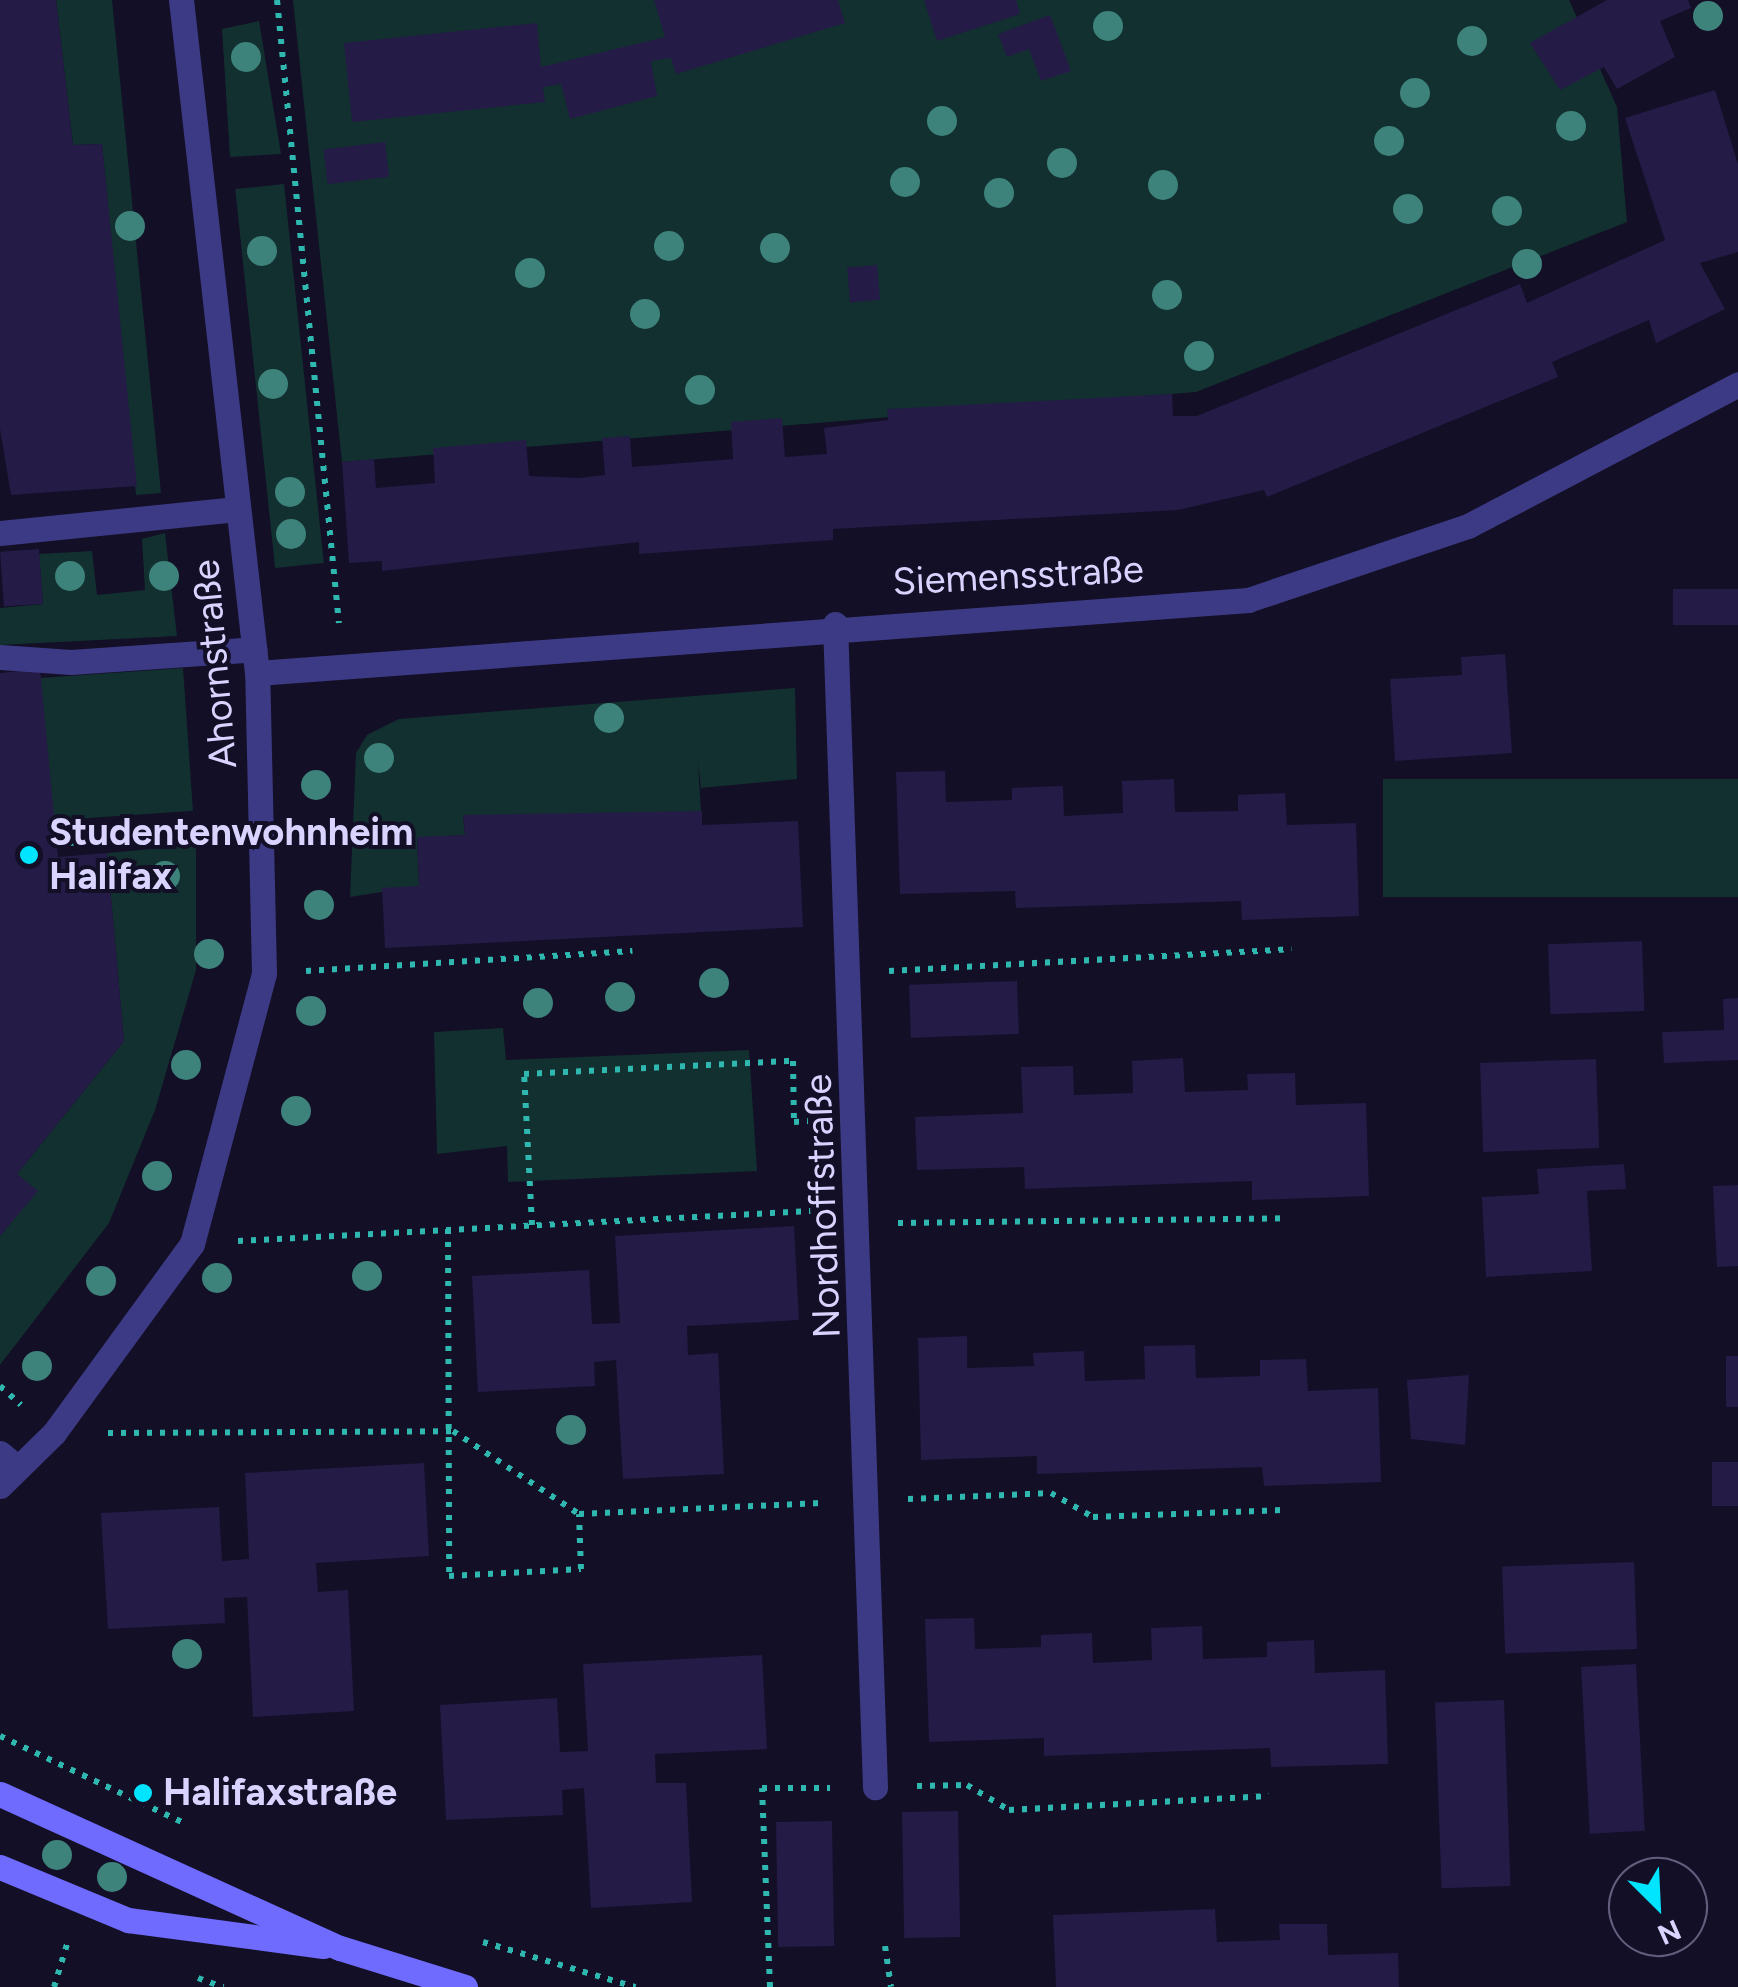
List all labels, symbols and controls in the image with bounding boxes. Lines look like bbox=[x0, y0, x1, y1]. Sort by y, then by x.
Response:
street label: Siemensstraße bbox=[891, 547, 1145, 605]
street label: Ahornstraße bbox=[183, 558, 247, 770]
place label: Studentenwohnheim Halifax bbox=[49, 810, 413, 899]
marker: Studentenwohnheim Halifax bbox=[18, 844, 40, 866]
street label: Nordhoffstraße bbox=[796, 1073, 850, 1339]
place label: Halifaxstraße bbox=[163, 1770, 397, 1816]
marker: Halifaxstraße bbox=[132, 1782, 154, 1804]
north arrow bbox=[1608, 1857, 1708, 1957]
text: N bbox=[1653, 1913, 1686, 1953]

